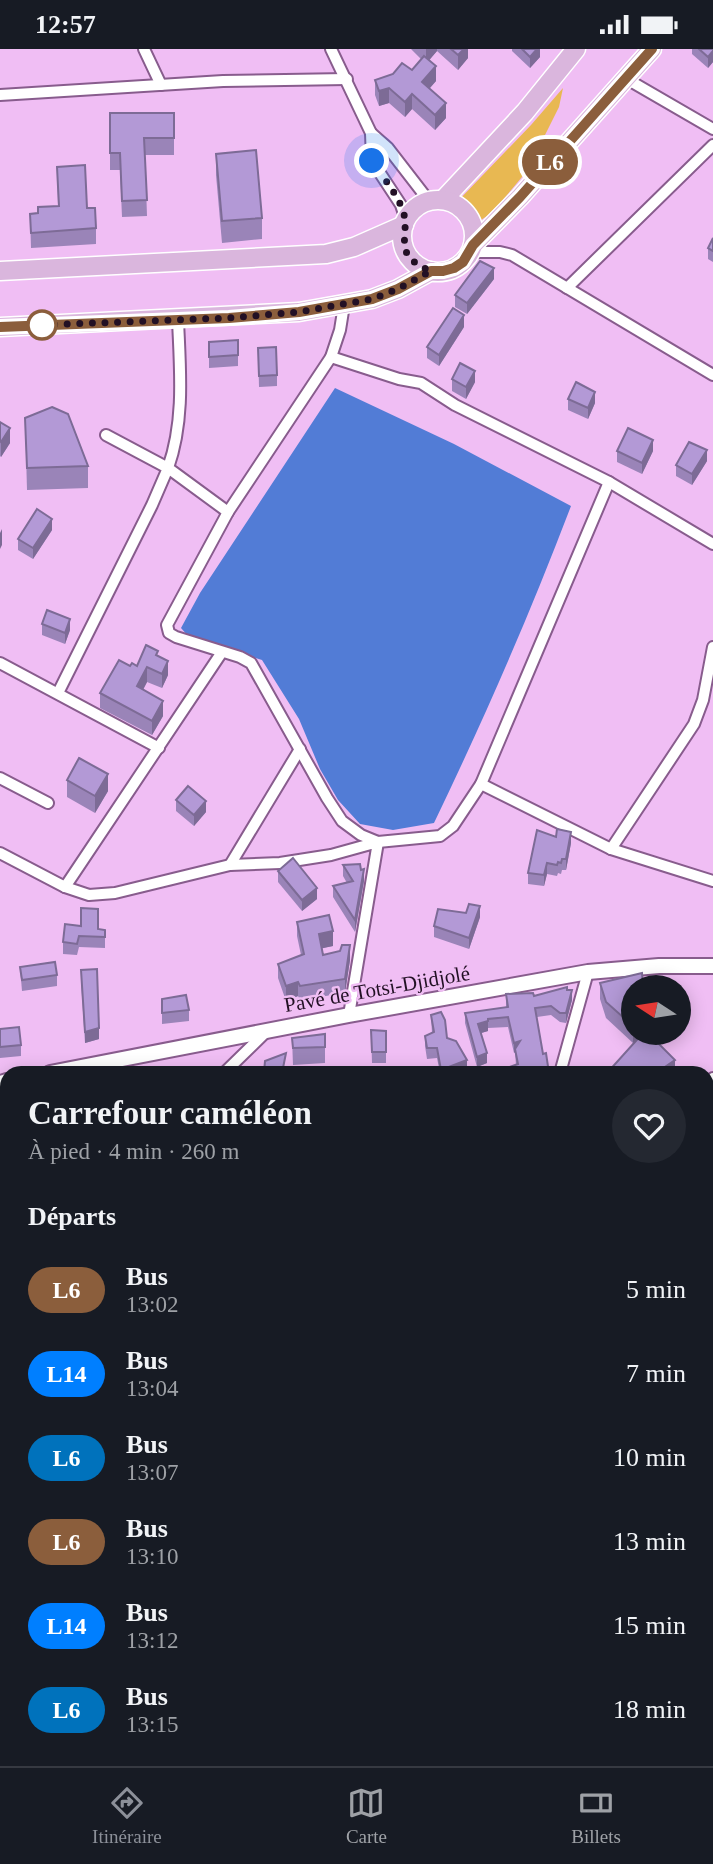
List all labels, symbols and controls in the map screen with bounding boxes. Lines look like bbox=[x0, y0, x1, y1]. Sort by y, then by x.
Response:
text: 12:57 bbox=[35, 10, 96, 39]
line badge: L6 bbox=[518, 139, 582, 185]
your location bbox=[354, 143, 389, 178]
text: L6 bbox=[536, 149, 564, 175]
unlabelled marker bbox=[27, 310, 57, 340]
street label: Pavé de Totsi-Djidjolé bbox=[282, 961, 472, 1017]
north arrow bbox=[621, 975, 691, 1045]
map controls bbox=[621, 975, 691, 1045]
button: heart bbox=[612, 1089, 686, 1163]
text: Carrefour caméléon bbox=[28, 1095, 312, 1131]
text: À pied · 4 min · 260 m bbox=[28, 1139, 239, 1164]
text: Départs bbox=[28, 1202, 116, 1231]
text: Bus bbox=[126, 1262, 168, 1291]
text: 5 min bbox=[626, 1275, 686, 1304]
text: L6 bbox=[52, 1277, 81, 1303]
text: 13:02 bbox=[126, 1292, 178, 1317]
text: Bus bbox=[126, 1346, 168, 1375]
text: 7 min bbox=[626, 1359, 686, 1388]
text: L14 bbox=[46, 1361, 87, 1387]
text: 13:04 bbox=[126, 1376, 178, 1401]
text: Bus bbox=[126, 1430, 168, 1459]
text: 10 min bbox=[613, 1443, 686, 1472]
text: L6 bbox=[52, 1445, 81, 1471]
text: 13:07 bbox=[126, 1460, 178, 1485]
text: Bus bbox=[126, 1514, 168, 1543]
text: 13 min bbox=[613, 1527, 686, 1556]
text: L6 bbox=[52, 1529, 81, 1555]
text: 13:10 bbox=[126, 1544, 178, 1569]
text: Bus bbox=[126, 1598, 168, 1627]
text: 15 min bbox=[613, 1611, 686, 1640]
text: L14 bbox=[46, 1613, 87, 1639]
text: 13:12 bbox=[126, 1628, 178, 1653]
text: Bus bbox=[126, 1682, 168, 1711]
text: 18 min bbox=[613, 1695, 686, 1724]
text: L6 bbox=[52, 1697, 81, 1723]
text: 13:15 bbox=[126, 1712, 178, 1737]
tab: Itinéraire bbox=[92, 1784, 162, 1848]
tab: Carte bbox=[346, 1784, 387, 1848]
tab: Billets bbox=[571, 1784, 621, 1848]

